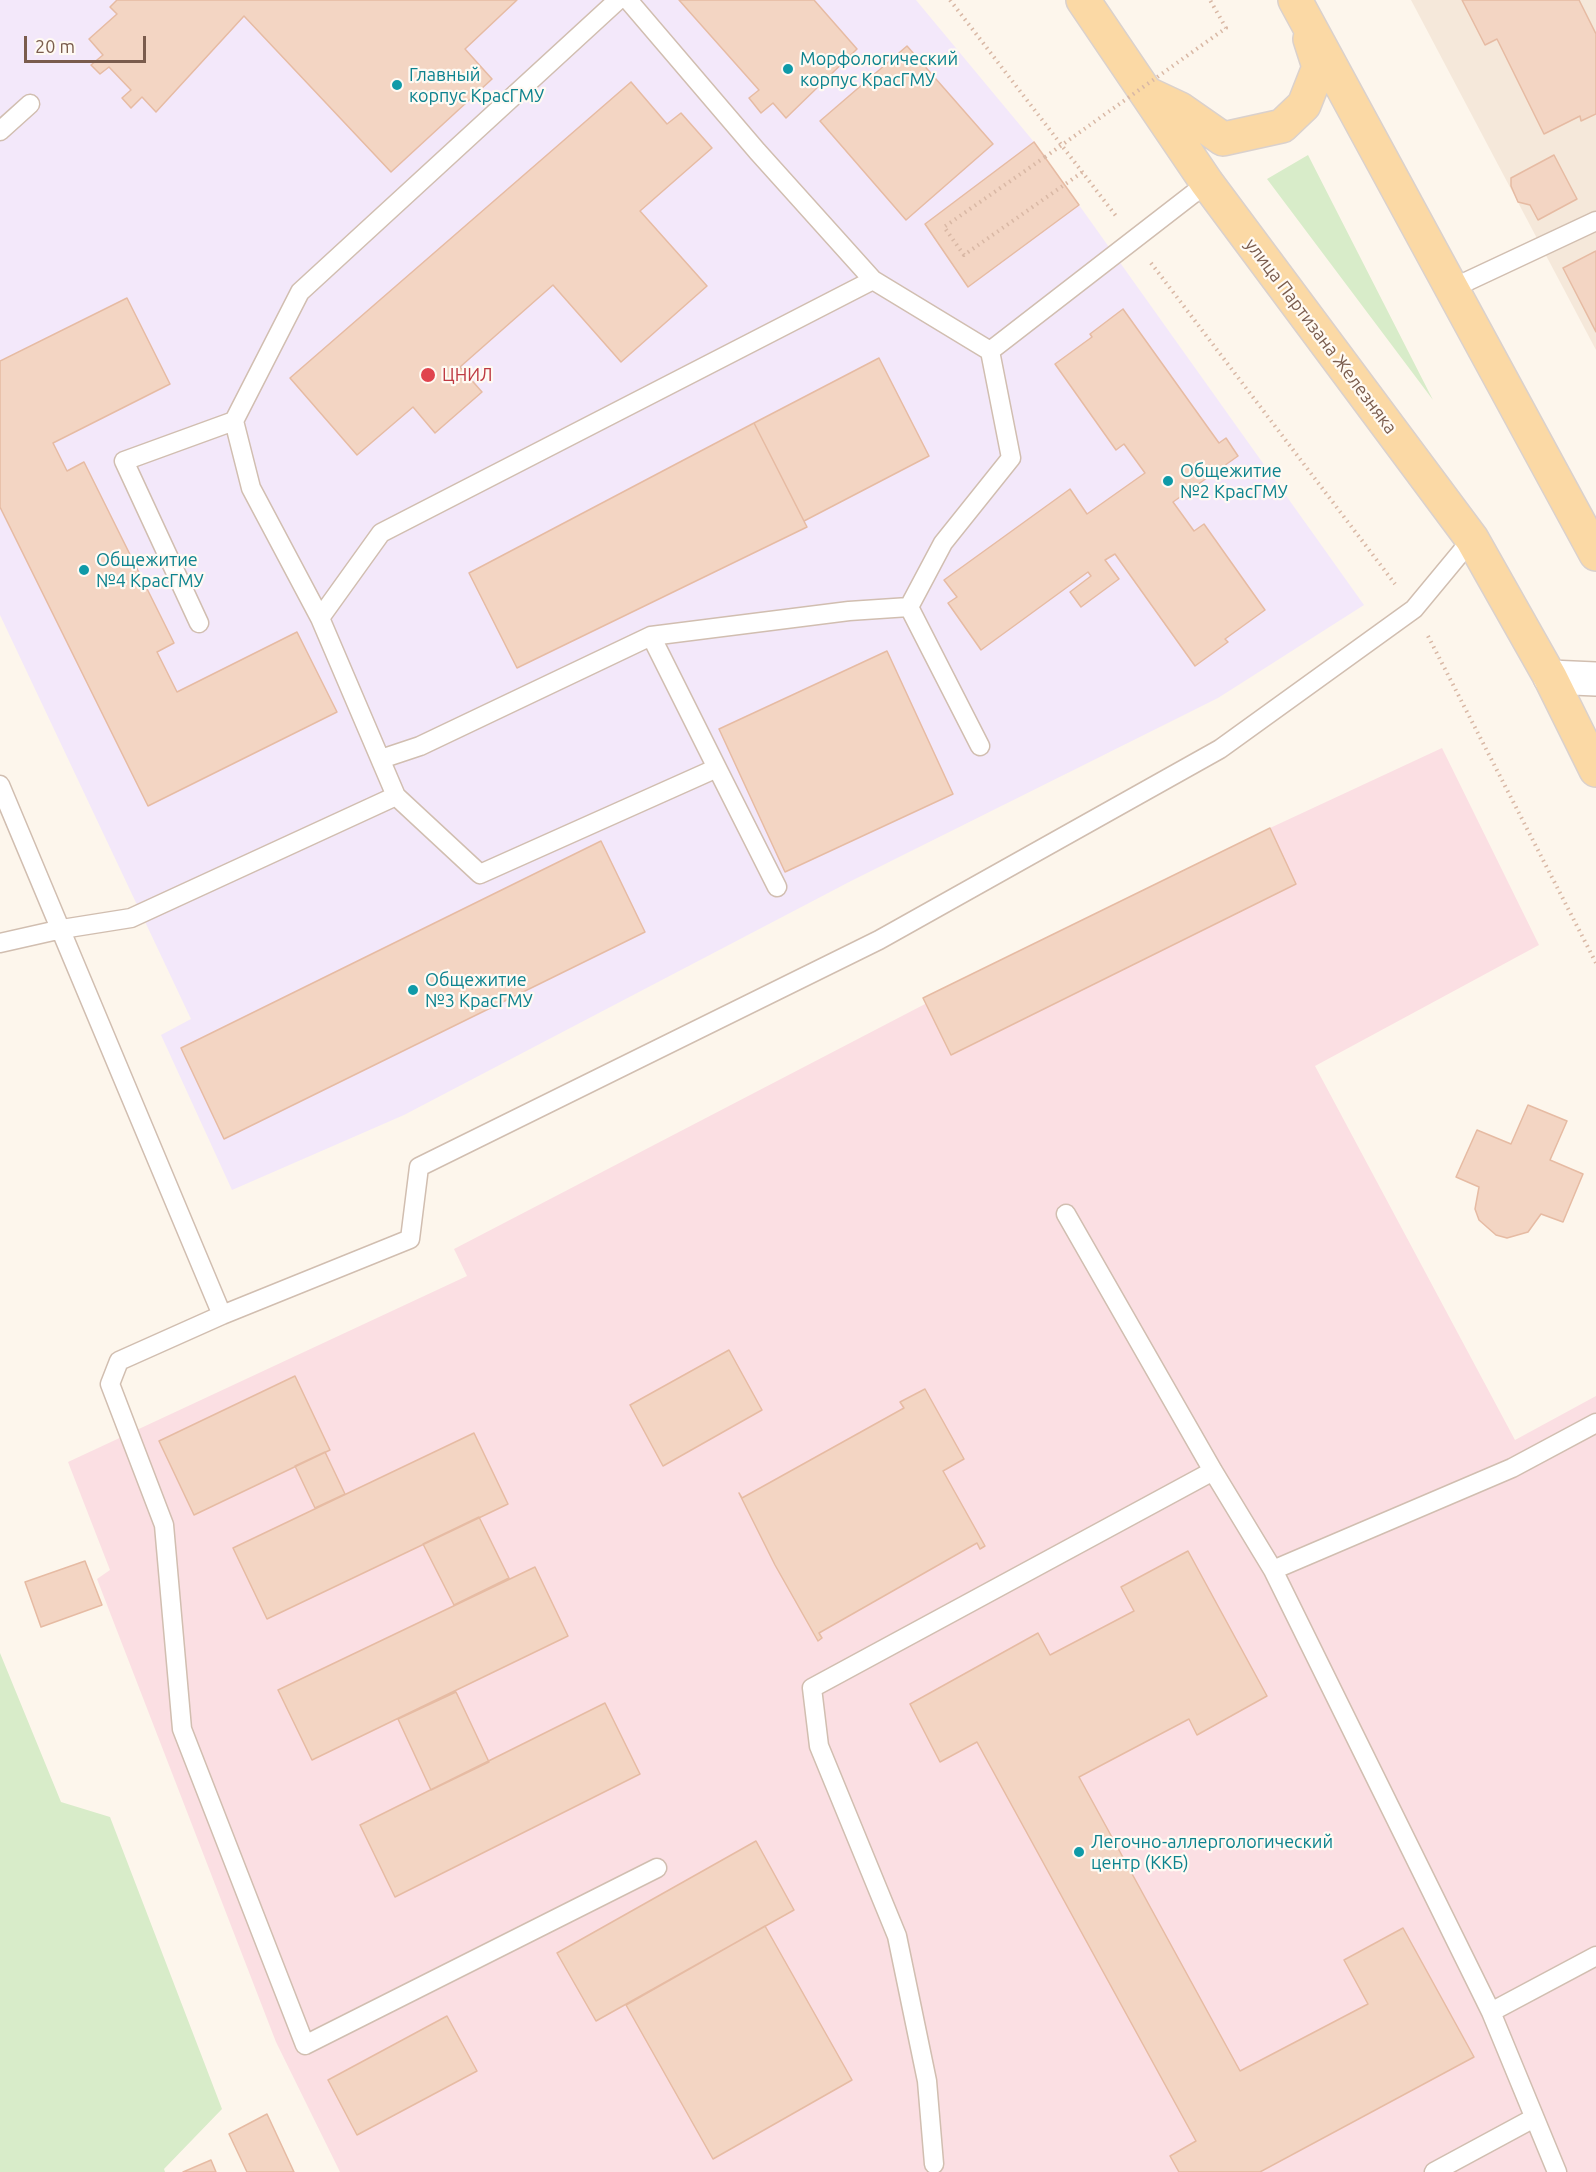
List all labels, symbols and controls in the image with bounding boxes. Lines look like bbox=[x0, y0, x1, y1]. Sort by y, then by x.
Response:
scale bar bbox=[27, 24, 148, 62]
text: 20 m bbox=[35, 36, 75, 56]
place label: Морфологический корпус КрасГМУ bbox=[800, 48, 958, 90]
marker: Морфологический корпус КрасГМУ bbox=[781, 62, 795, 76]
place label: Главный корпус КрасГМУ bbox=[409, 64, 544, 106]
marker: Главный корпус КрасГМУ bbox=[390, 78, 404, 92]
street label: улица Партизана Железняка bbox=[1240, 234, 1402, 438]
place label: ЦНИЛ bbox=[442, 364, 493, 386]
marker: ЦНИЛ bbox=[419, 366, 437, 384]
place label: Общежитие №2 КрасГМУ bbox=[1180, 460, 1288, 502]
marker: Общежитие №2 КрасГМУ bbox=[1161, 474, 1175, 488]
place label: Общежитие №4 КрасГМУ bbox=[96, 549, 204, 592]
marker: Общежитие №4 КрасГМУ bbox=[77, 563, 91, 577]
place label: Общежитие №3 КрасГМУ bbox=[425, 969, 533, 1012]
marker: Общежитие №3 КрасГМУ bbox=[406, 983, 420, 997]
place label: Легочно-аллергологический центр (ККБ) bbox=[1091, 1831, 1333, 1874]
marker: Легочно-аллергологический центр (ККБ) bbox=[1072, 1845, 1086, 1859]

